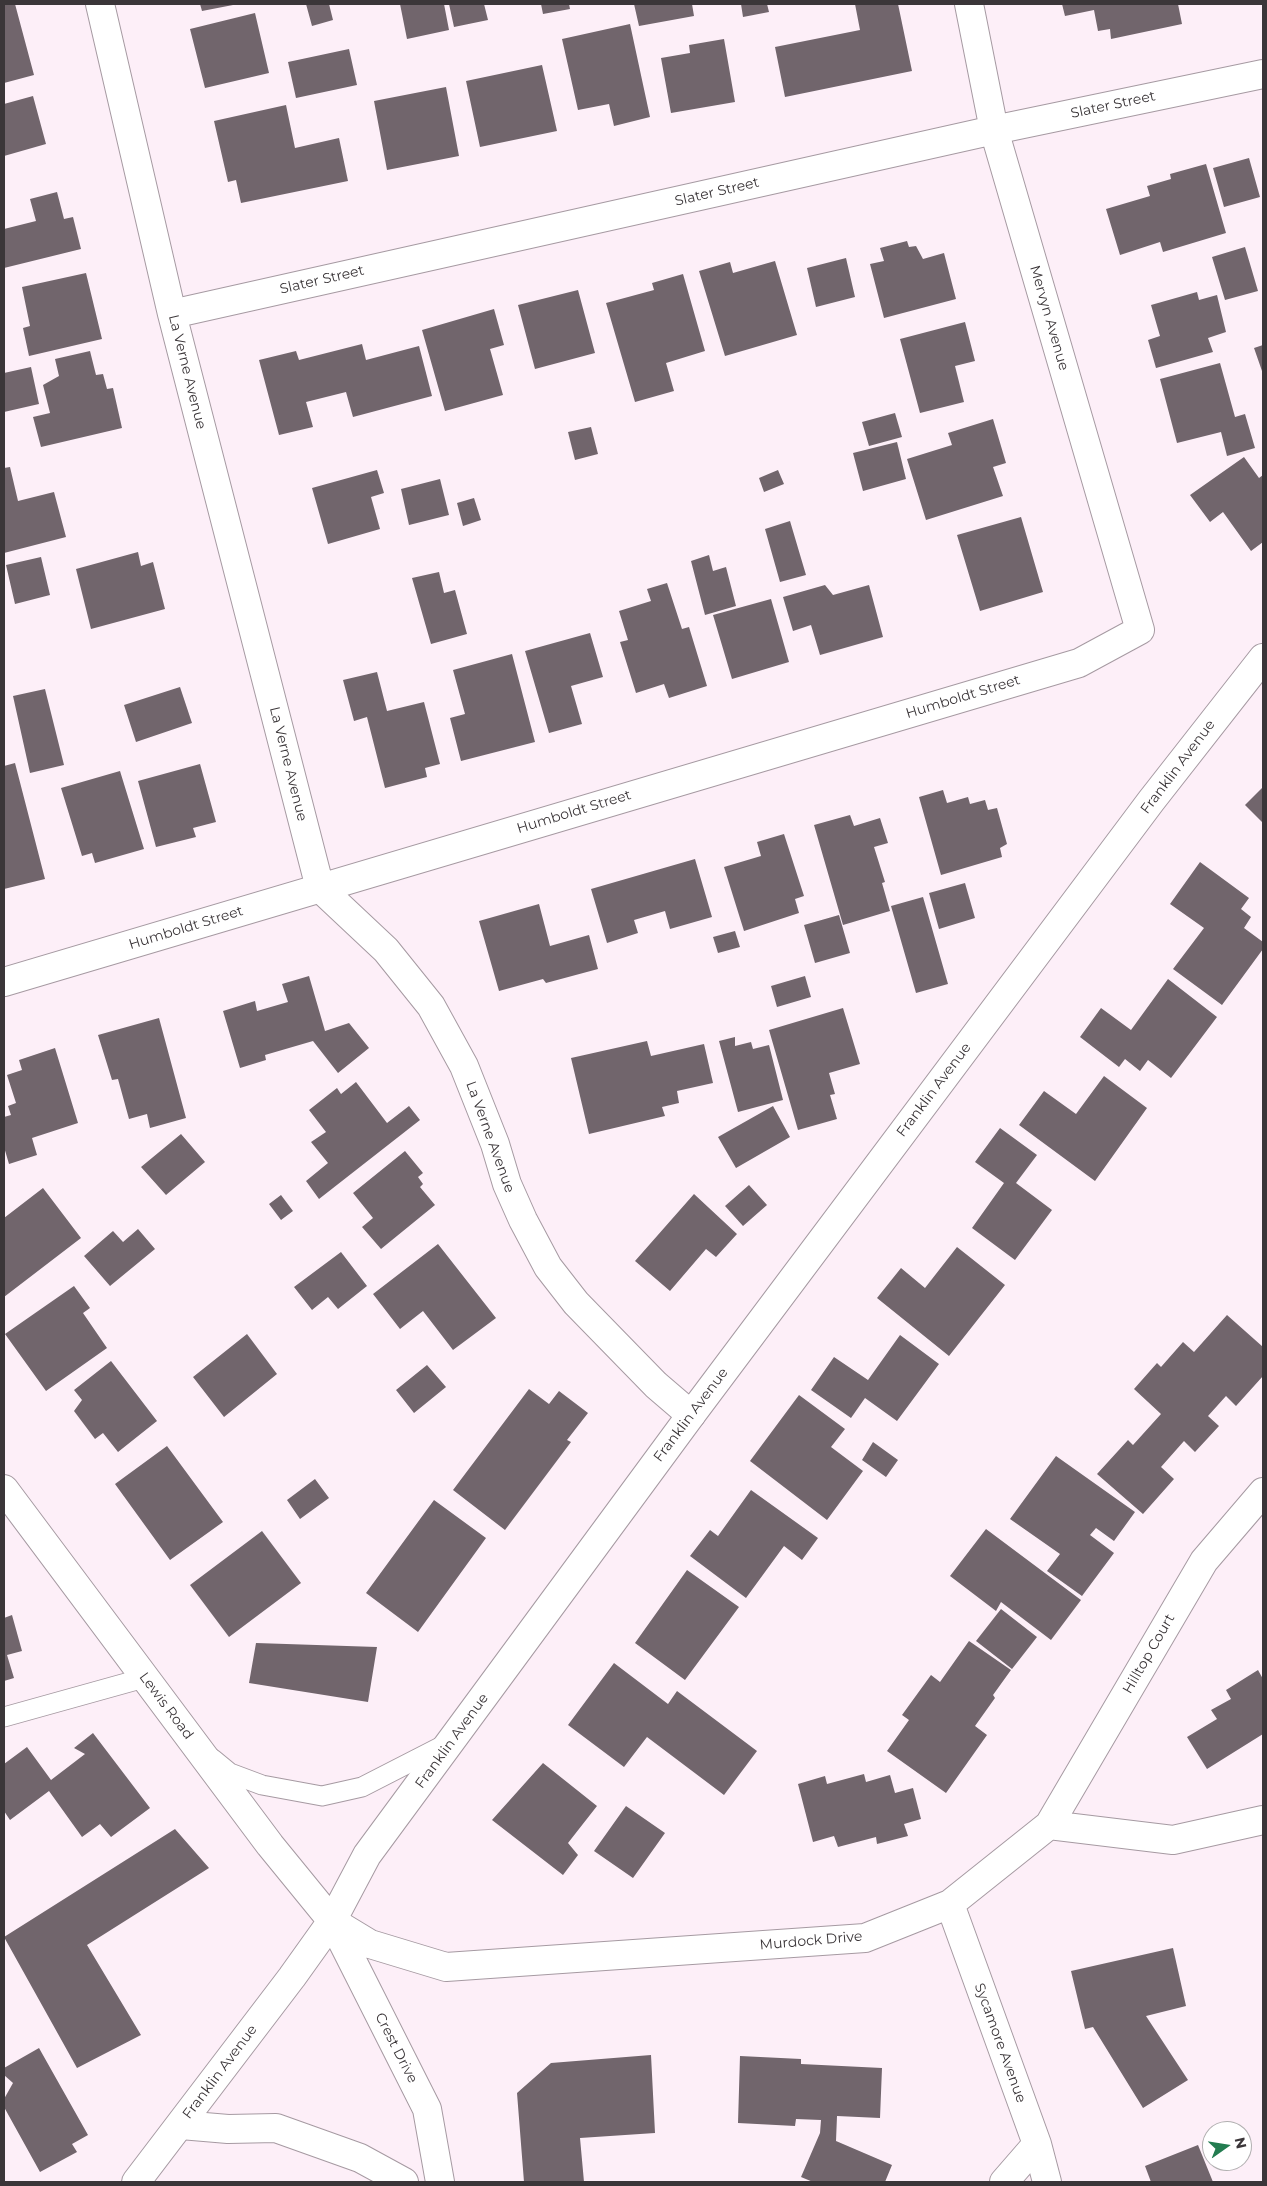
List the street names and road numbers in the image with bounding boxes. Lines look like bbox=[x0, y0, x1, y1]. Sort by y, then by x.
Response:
street label: Slater Street bbox=[1069, 88, 1157, 122]
street label: Slater Street bbox=[673, 174, 761, 210]
street label: Slater Street bbox=[278, 262, 366, 298]
street label: Mervyn Avenue bbox=[1026, 263, 1072, 373]
street label: La Verne Avenue bbox=[165, 313, 209, 431]
street label: Humboldt Street bbox=[904, 672, 1022, 722]
street label: La Verne Avenue bbox=[266, 705, 310, 823]
street label: Franklin Avenue bbox=[1137, 717, 1219, 817]
street label: Humboldt Street bbox=[515, 787, 633, 837]
street label: Humboldt Street bbox=[127, 903, 245, 953]
street label: Franklin Avenue bbox=[893, 1040, 975, 1140]
street label: La Verne Avenue bbox=[462, 1079, 518, 1195]
street label: Franklin Avenue bbox=[650, 1365, 732, 1465]
street label: Hilltop Court bbox=[1119, 1611, 1179, 1697]
street label: Lewis Road bbox=[135, 1669, 197, 1743]
street label: Franklin Avenue bbox=[412, 1690, 492, 1792]
street label: Murdock Drive bbox=[759, 1928, 863, 1954]
street label: Sycamore Avenue bbox=[971, 1981, 1029, 2105]
street label: Crest Drive bbox=[371, 2010, 421, 2086]
street label: Franklin Avenue bbox=[179, 2022, 261, 2122]

